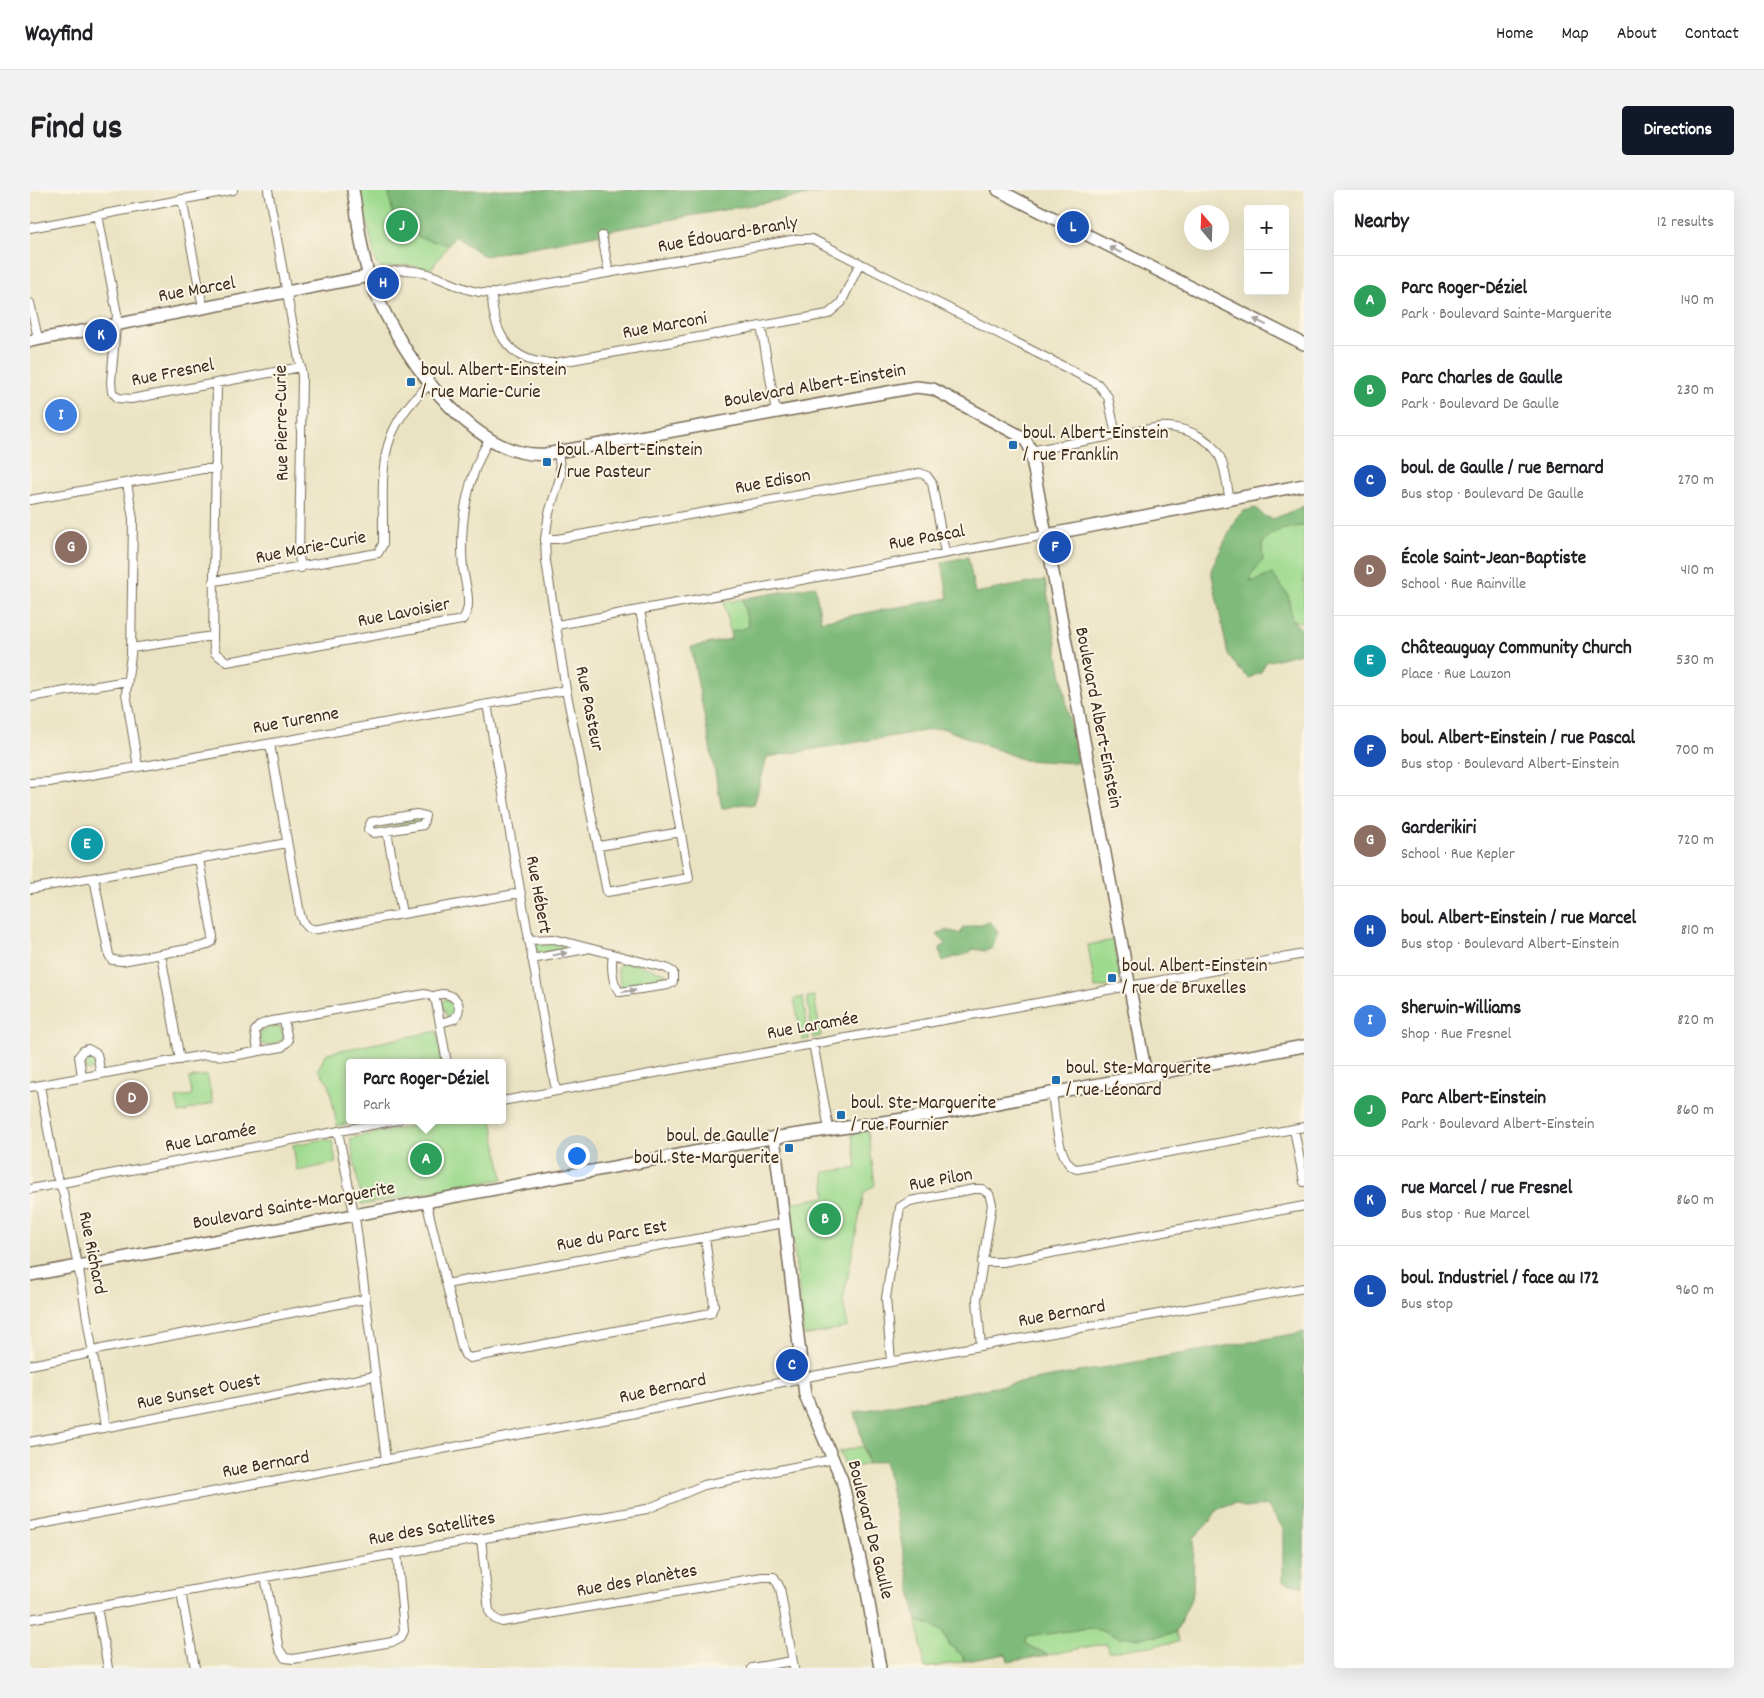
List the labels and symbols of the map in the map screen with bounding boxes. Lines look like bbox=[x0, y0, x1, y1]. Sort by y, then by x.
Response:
north arrow bbox=[1184, 205, 1229, 250]
pin: J bbox=[386, 207, 418, 245]
pin: L bbox=[1057, 208, 1089, 246]
street label: Rue Édouard-Branly bbox=[656, 210, 800, 262]
one-way arrow bbox=[1107, 246, 1122, 254]
pin: H bbox=[367, 264, 399, 302]
street label: Rue Marcel bbox=[156, 271, 238, 311]
street label: Rue Marconi bbox=[621, 306, 710, 348]
pin: K bbox=[85, 316, 117, 354]
one-way arrow bbox=[1253, 318, 1268, 326]
street label: Rue Fresnel bbox=[129, 353, 217, 395]
place label: boul. Albert-Einstein / rue Marie-Curie bbox=[421, 358, 566, 407]
street label: Boulevard Albert-Einstein bbox=[722, 358, 908, 416]
street label: Rue Pierre-Curie bbox=[268, 365, 298, 481]
marker: boul. Albert-Einstein / rue Marie-Curie bbox=[405, 376, 417, 388]
pin: I bbox=[45, 396, 77, 434]
place label: boul. Albert-Einstein / rue Franklin bbox=[1023, 421, 1168, 470]
place label: boul. Albert-Einstein / rue Pasteur bbox=[557, 438, 702, 487]
marker: boul. Albert-Einstein / rue Franklin bbox=[1007, 439, 1019, 451]
marker: boul. Albert-Einstein / rue Pasteur bbox=[541, 456, 553, 468]
street label: Rue Edison bbox=[733, 463, 813, 503]
street label: Rue Pascal bbox=[887, 519, 968, 559]
street label: Rue Marie-Curie bbox=[253, 525, 369, 573]
pin: G bbox=[55, 528, 87, 566]
pin: F bbox=[1039, 528, 1071, 566]
street label: Rue Lavoisier bbox=[355, 592, 453, 636]
street label: Boulevard Albert-Einstein bbox=[1066, 625, 1128, 811]
street label: Rue Pasteur bbox=[567, 664, 609, 754]
street label: Rue Turenne bbox=[251, 701, 341, 743]
pin: E bbox=[71, 825, 103, 863]
street label: Rue Hébert bbox=[517, 854, 557, 936]
one-way arrow bbox=[553, 949, 569, 957]
place label: boul. Albert-Einstein / rue de Bruxelles bbox=[1122, 954, 1267, 1003]
marker: boul. Albert-Einstein / rue de Bruxelles bbox=[1106, 972, 1118, 984]
one-way arrow bbox=[621, 987, 637, 995]
street label: Rue Laramée bbox=[765, 1006, 861, 1048]
place label: boul. Ste-Marguerite / rue Léonard bbox=[1066, 1056, 1211, 1105]
marker: boul. Ste-Marguerite / rue Léonard bbox=[1050, 1074, 1062, 1086]
pin: D bbox=[116, 1079, 148, 1117]
place label: boul. Ste-Marguerite / rue Fournier bbox=[851, 1091, 996, 1140]
marker: boul. Ste-Marguerite / rue Fournier bbox=[835, 1109, 847, 1121]
street label: Rue Laramée bbox=[163, 1117, 259, 1161]
place label: boul. de Gaulle / boul. Ste-Marguerite bbox=[634, 1124, 779, 1173]
pin: A bbox=[410, 1140, 442, 1178]
marker: boul. de Gaulle / boul. Ste-Marguerite bbox=[783, 1142, 795, 1154]
your location bbox=[564, 1143, 590, 1169]
street label: Rue Pilon bbox=[907, 1162, 975, 1200]
street label: Boulevard Sainte-Marguerite bbox=[191, 1176, 397, 1238]
pin: B bbox=[809, 1200, 841, 1238]
street label: Rue Richard bbox=[70, 1209, 112, 1297]
street label: Rue du Parc Est bbox=[555, 1214, 669, 1260]
street label: Rue Bernard bbox=[1016, 1294, 1108, 1336]
pin: C bbox=[776, 1346, 808, 1384]
street label: Rue Sunset Ouest bbox=[135, 1368, 263, 1418]
street label: Rue Bernard bbox=[617, 1368, 709, 1412]
street label: Rue Bernard bbox=[220, 1445, 312, 1487]
street label: Boulevard De Gaulle bbox=[839, 1458, 899, 1602]
street label: Rue des Satellites bbox=[366, 1506, 498, 1554]
street label: Rue des Planètes bbox=[574, 1558, 700, 1606]

